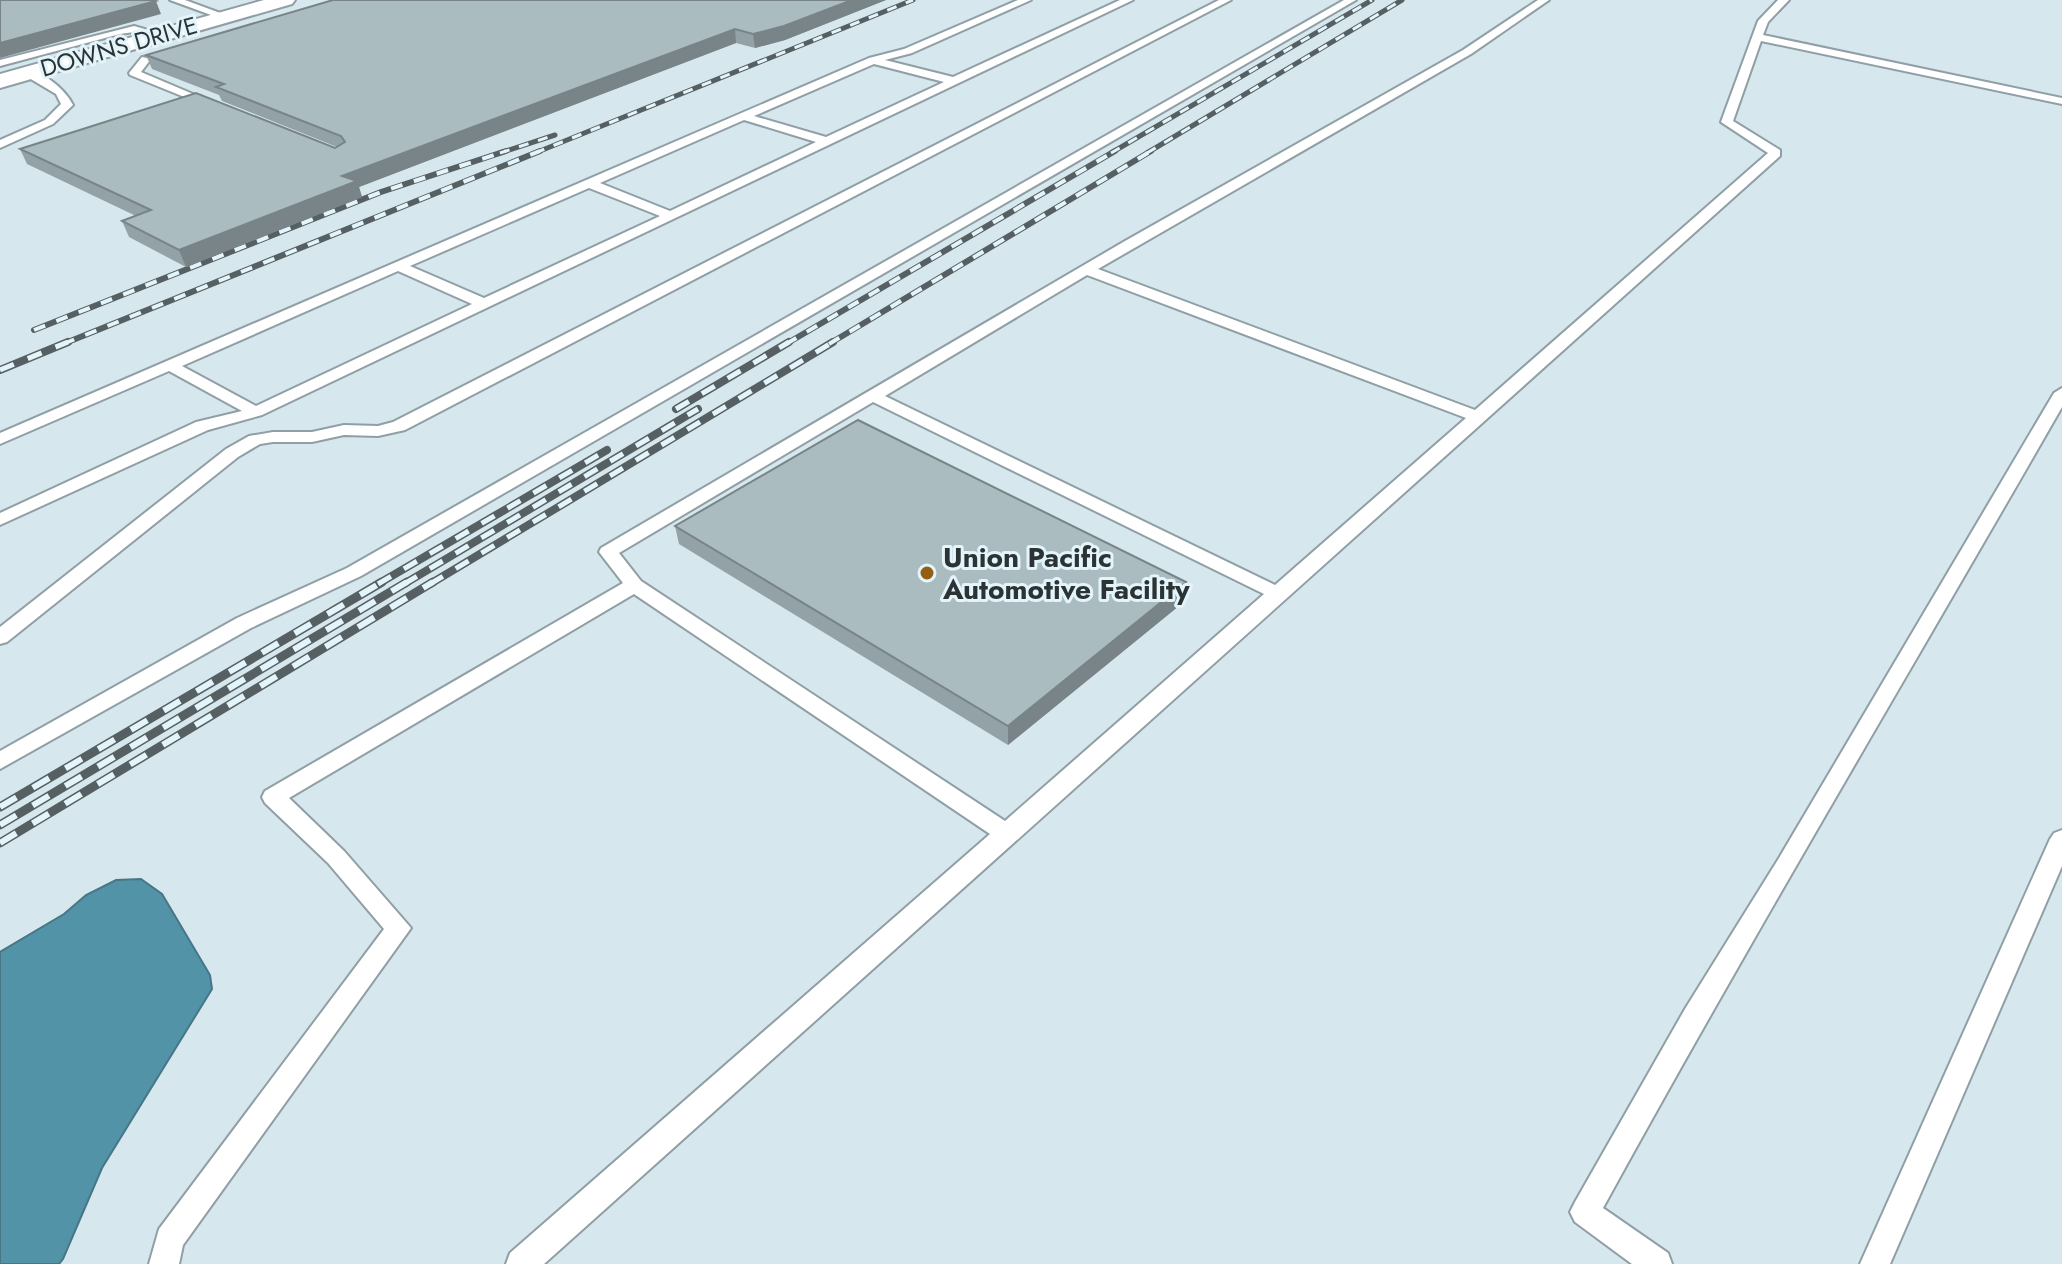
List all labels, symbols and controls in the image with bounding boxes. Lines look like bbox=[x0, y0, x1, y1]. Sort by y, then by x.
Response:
street label: DOWNS DRIVE bbox=[36, 7, 202, 86]
place label: Union Pacific Automotive Facility bbox=[942, 537, 1190, 610]
marker: Union Pacific Automotive Facility bbox=[918, 564, 936, 582]

